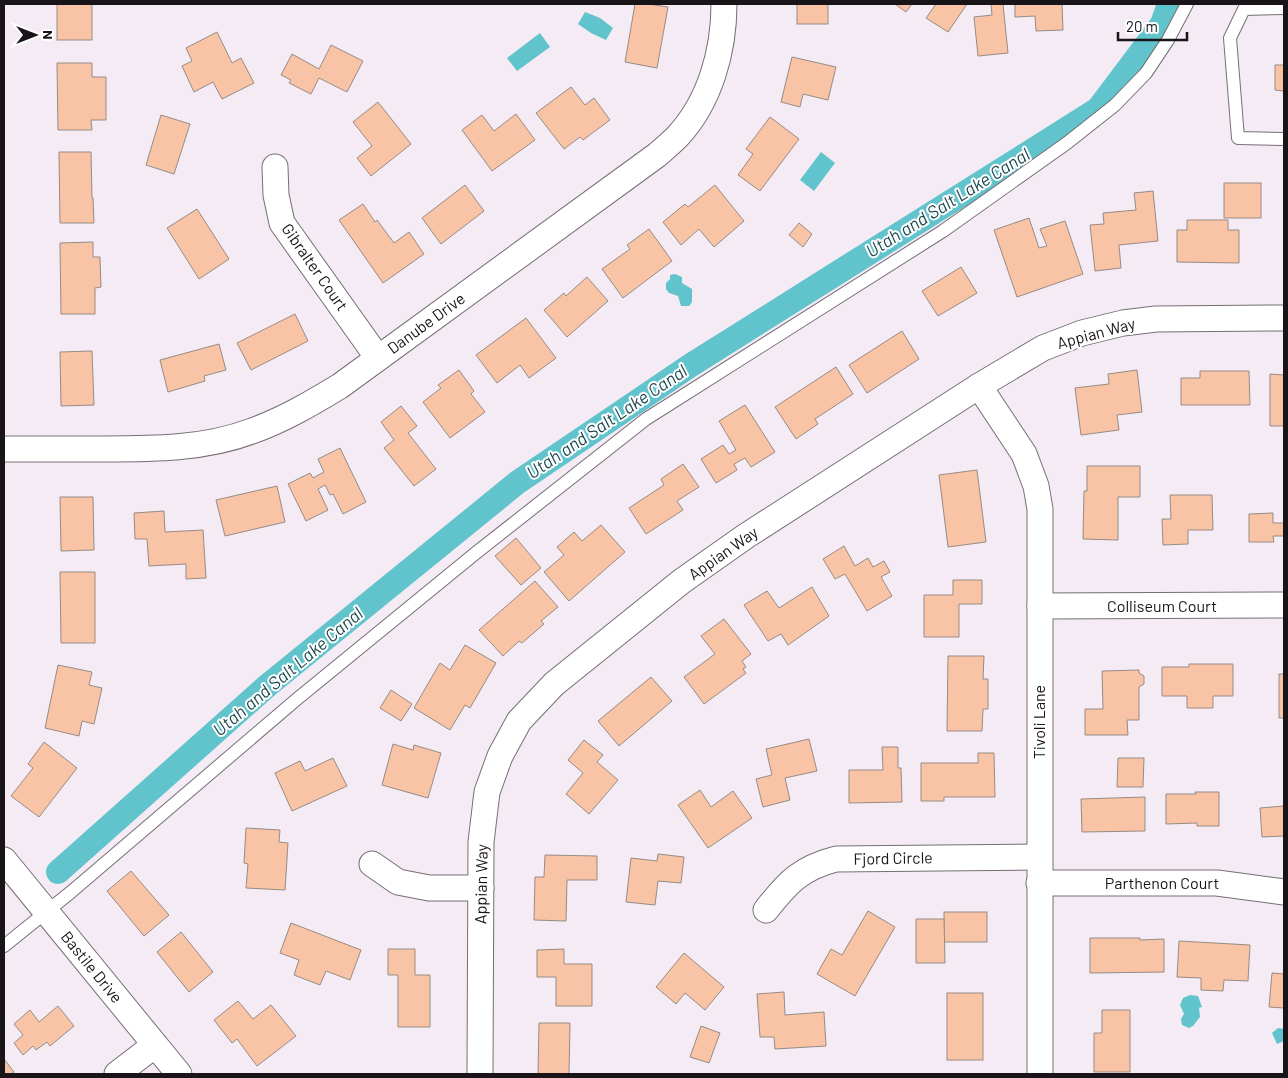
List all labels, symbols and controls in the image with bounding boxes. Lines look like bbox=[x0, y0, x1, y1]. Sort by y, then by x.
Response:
north arrow bbox=[10, 10, 60, 60]
scale bar bbox=[1118, 10, 1187, 42]
text: 20 m bbox=[1126, 17, 1158, 35]
text: N bbox=[40, 30, 57, 40]
water label: Utah and Salt Lake Canal bbox=[862, 143, 1033, 262]
street label: Gibralter Court bbox=[278, 219, 353, 314]
street label: Danube Drive bbox=[383, 288, 468, 357]
street label: Appian Way bbox=[1055, 313, 1138, 352]
water label: Utah and Salt Lake Canal bbox=[522, 359, 691, 483]
street label: Appian Way bbox=[684, 521, 762, 583]
street label: Colliseum Court bbox=[1107, 596, 1217, 615]
water label: Utah and Salt Lake Canal bbox=[208, 602, 367, 740]
street label: Tivoli Lane bbox=[1029, 685, 1048, 759]
street label: Appian Way bbox=[470, 843, 491, 924]
street label: Fjord Circle bbox=[853, 847, 933, 868]
street label: Parthenon Court bbox=[1105, 873, 1219, 892]
street label: Bastile Drive bbox=[58, 927, 127, 1006]

